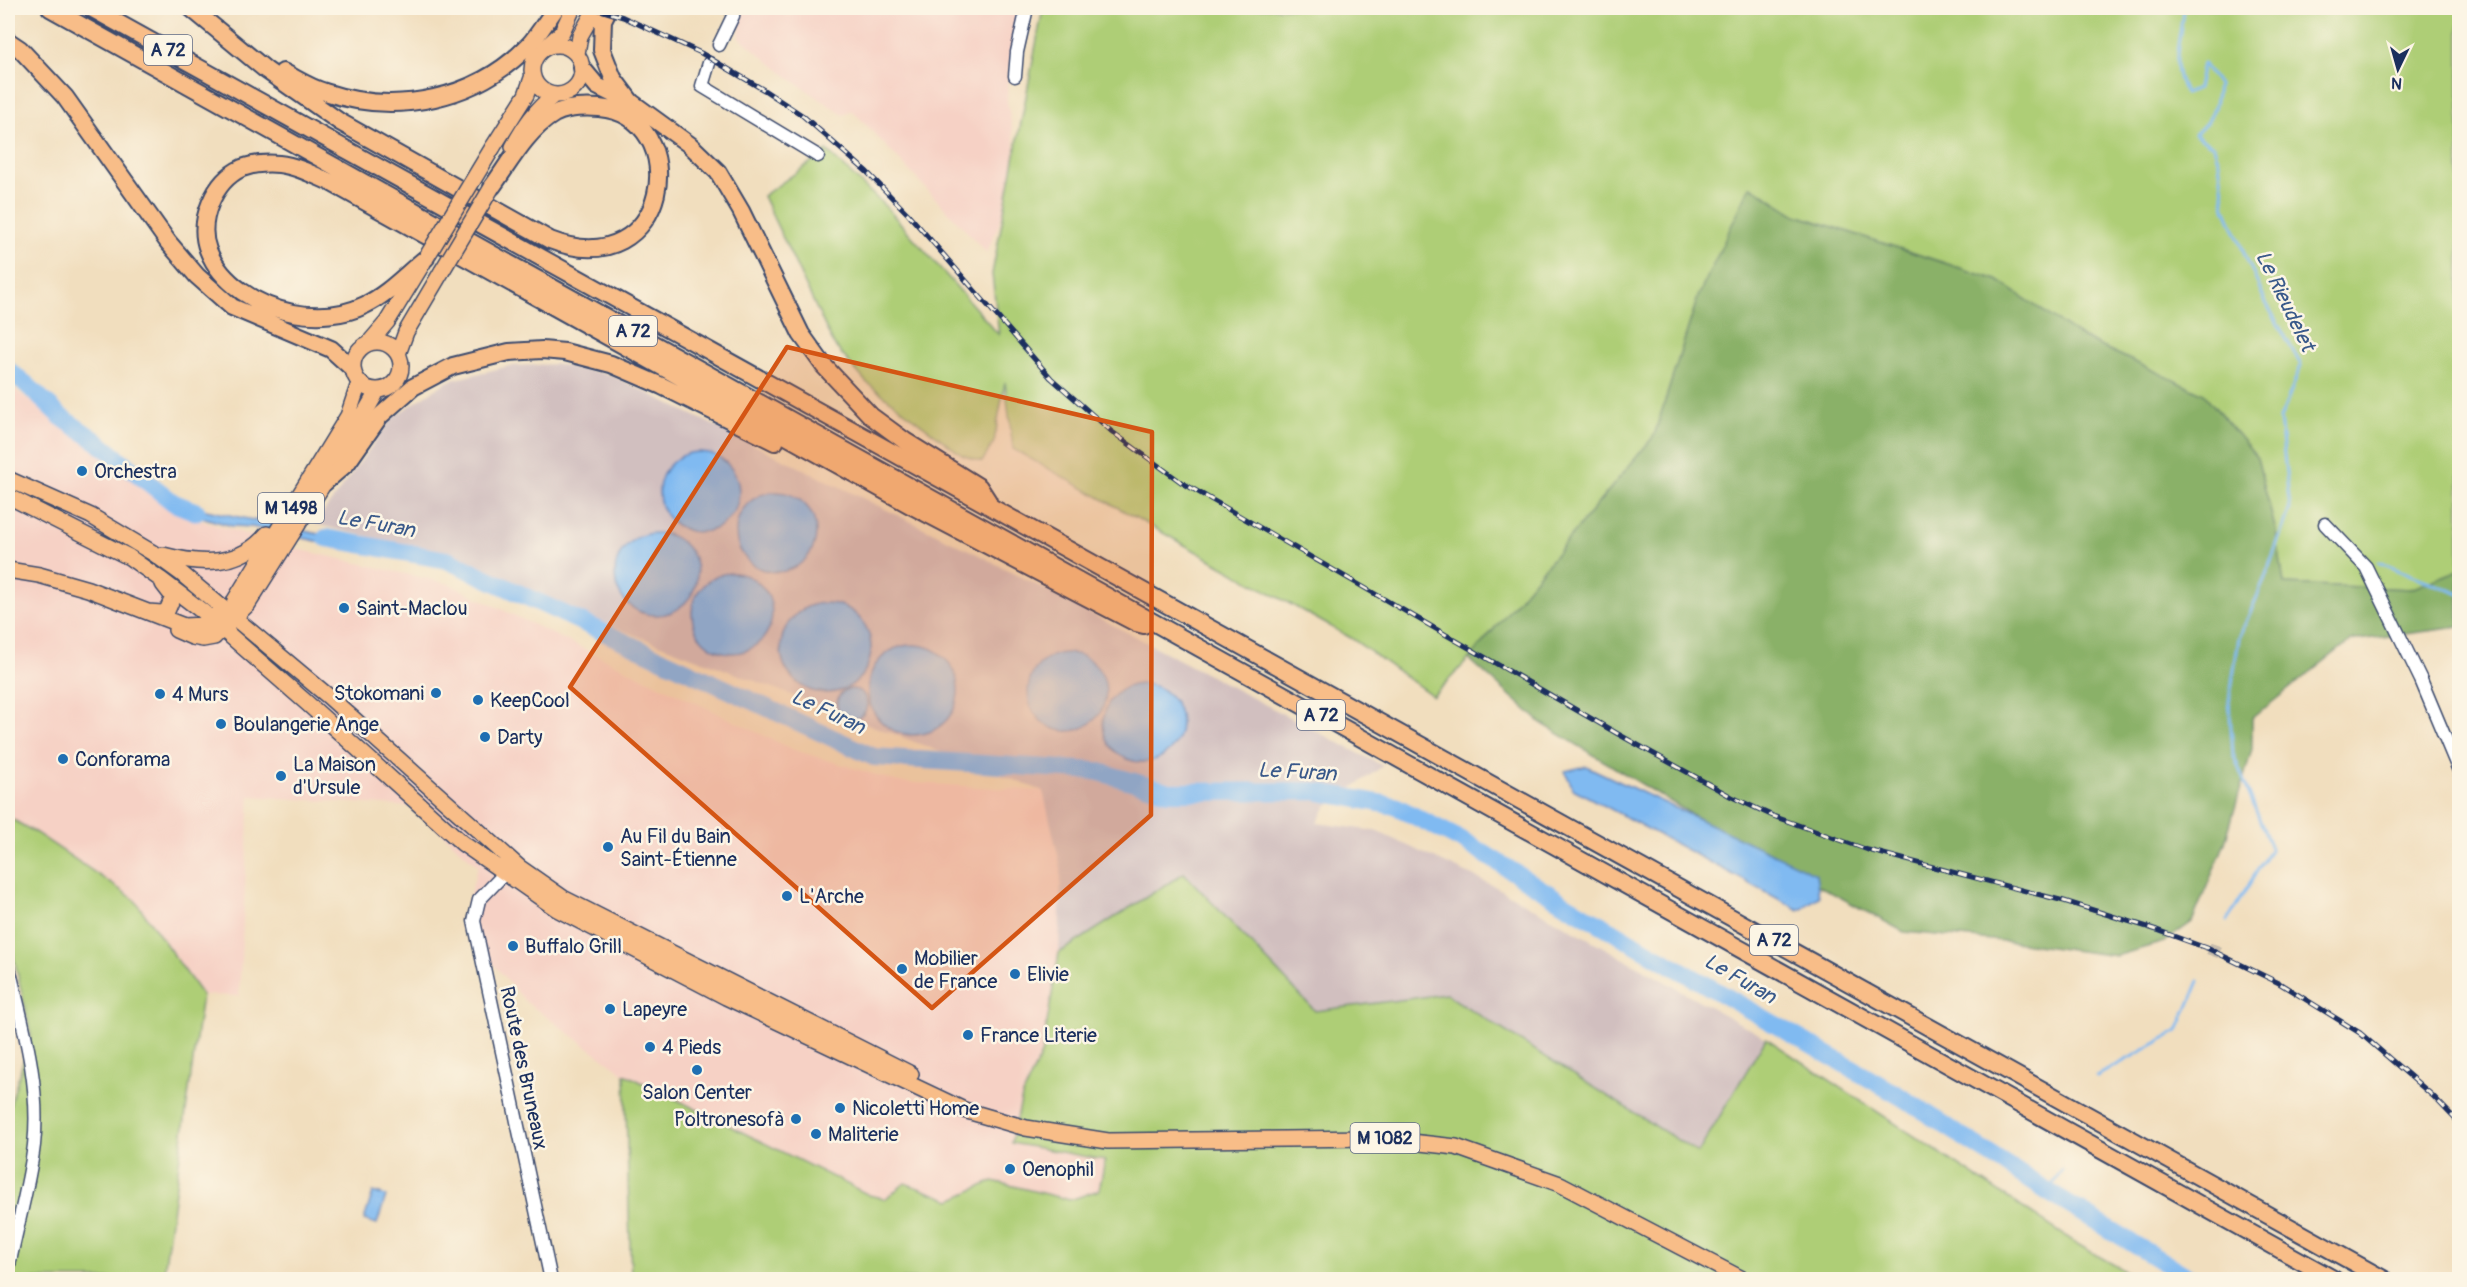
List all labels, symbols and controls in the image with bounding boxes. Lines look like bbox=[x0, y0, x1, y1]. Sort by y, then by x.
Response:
road number: A 72 bbox=[144, 35, 192, 65]
north arrow bbox=[2368, 39, 2428, 99]
text: N bbox=[2390, 72, 2403, 93]
water label: Le Rieudelet bbox=[2249, 246, 2322, 358]
road number: A 72 bbox=[609, 316, 657, 346]
place label: Orchestra bbox=[94, 459, 177, 484]
marker: Orchestra bbox=[75, 464, 89, 478]
road number: M 1498 bbox=[258, 493, 324, 523]
water label: Le Furan bbox=[335, 504, 418, 544]
place label: Saint-Maclou bbox=[356, 596, 467, 621]
marker: Saint-Maclou bbox=[337, 601, 351, 615]
place label: Stokomani bbox=[334, 681, 424, 706]
place label: 4 Murs bbox=[172, 682, 229, 707]
water label: Le Furan bbox=[787, 683, 870, 741]
marker: Stokomani bbox=[429, 686, 443, 700]
marker: 4 Murs bbox=[153, 687, 167, 701]
place label: KeepCool bbox=[490, 688, 570, 713]
marker: KeepCool bbox=[471, 693, 485, 707]
road number: A 72 bbox=[1297, 700, 1345, 730]
place label: Boulangerie Ange bbox=[233, 712, 379, 737]
marker: Boulangerie Ange bbox=[214, 717, 228, 731]
place label: Darty bbox=[497, 725, 543, 750]
marker: Darty bbox=[478, 730, 492, 744]
place label: Conforama bbox=[75, 747, 170, 772]
marker: Conforama bbox=[56, 752, 70, 766]
place label: La Maison d'Ursule bbox=[293, 752, 376, 800]
water label: Le Furan bbox=[1257, 756, 1338, 788]
marker: La Maison d'Ursule bbox=[274, 769, 288, 783]
place label: Au Fil du Bain Saint-Étienne bbox=[620, 824, 737, 872]
marker: Au Fil du Bain Saint-Étienne bbox=[601, 840, 615, 854]
place label: L'Arche bbox=[799, 884, 864, 909]
marker: L'Arche bbox=[780, 889, 794, 903]
road number: A 72 bbox=[1750, 925, 1798, 955]
place label: Buffalo Grill bbox=[525, 934, 622, 959]
marker: Buffalo Grill bbox=[506, 939, 520, 953]
place label: Mobilier de France bbox=[914, 946, 998, 994]
water label: Le Furan bbox=[1699, 948, 1782, 1011]
marker: Mobilier de France bbox=[895, 962, 909, 976]
place label: Elivie bbox=[1027, 962, 1069, 987]
marker: Elivie bbox=[1008, 967, 1022, 981]
street label: Route des Bruneaux bbox=[494, 984, 554, 1152]
place label: Lapeyre bbox=[622, 997, 687, 1022]
marker: Lapeyre bbox=[603, 1002, 617, 1016]
place label: France Literie bbox=[980, 1023, 1097, 1048]
marker: France Literie bbox=[961, 1028, 975, 1042]
place label: 4 Pieds bbox=[662, 1035, 721, 1060]
marker: 4 Pieds bbox=[643, 1040, 657, 1054]
marker: Salon Center bbox=[690, 1063, 704, 1077]
place label: Salon Center bbox=[642, 1080, 752, 1105]
place label: Nicoletti Home bbox=[852, 1096, 979, 1121]
marker: Nicoletti Home bbox=[833, 1101, 847, 1115]
place label: Poltronesofà bbox=[674, 1107, 784, 1132]
marker: Poltronesofà bbox=[789, 1112, 803, 1126]
place label: Maliterie bbox=[828, 1122, 899, 1147]
road number: M 1082 bbox=[1350, 1123, 1420, 1153]
marker: Maliterie bbox=[809, 1127, 823, 1141]
place label: Oenophil bbox=[1022, 1157, 1094, 1182]
marker: Oenophil bbox=[1003, 1162, 1017, 1176]

